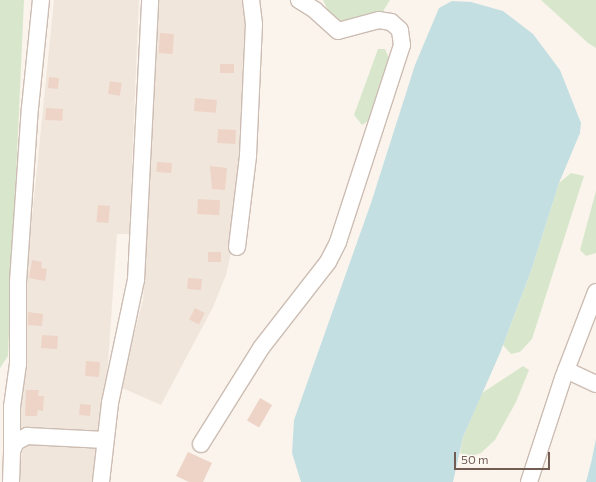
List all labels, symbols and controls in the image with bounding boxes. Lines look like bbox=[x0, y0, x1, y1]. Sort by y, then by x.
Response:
scale bar bbox=[456, 444, 552, 470]
text: 50 m bbox=[461, 452, 489, 466]

